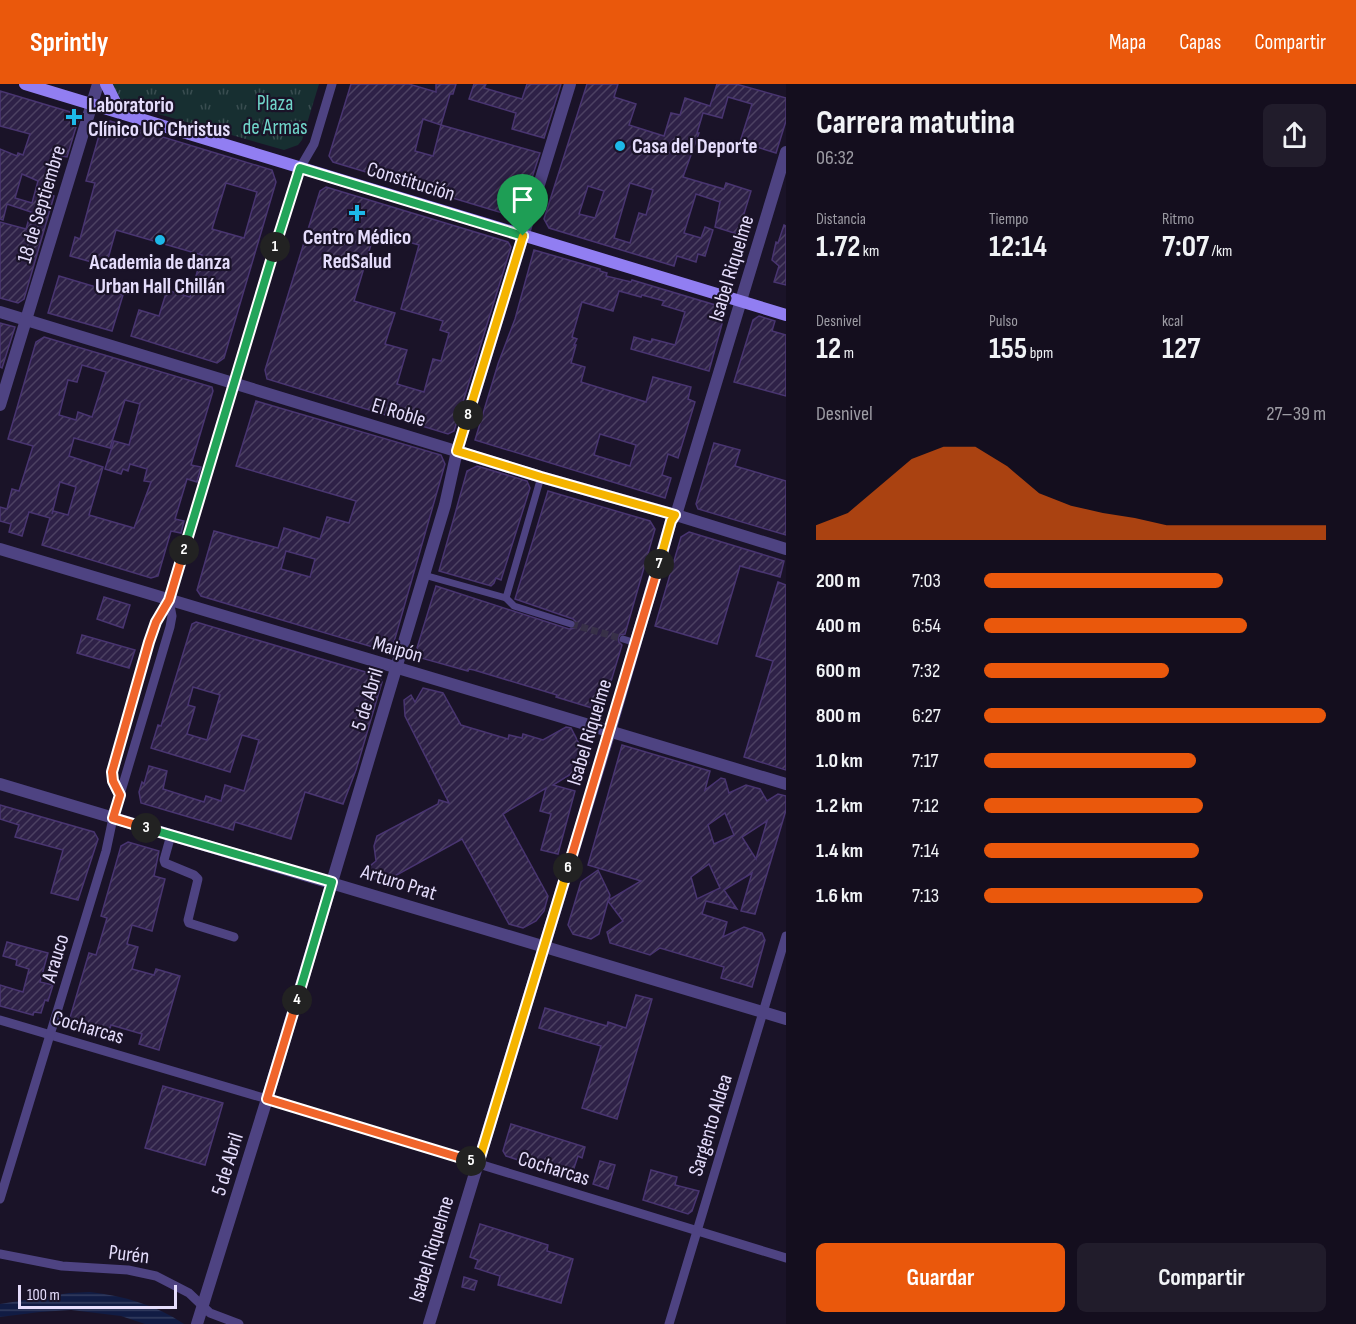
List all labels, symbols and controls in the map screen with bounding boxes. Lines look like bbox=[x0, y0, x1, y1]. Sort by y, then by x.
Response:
text: Sprintly bbox=[30, 26, 108, 59]
text: Mapa bbox=[1109, 30, 1146, 55]
text: Capas bbox=[1179, 30, 1221, 55]
text: Compartir bbox=[1254, 30, 1326, 55]
park label: Plaza de Armas bbox=[242, 91, 308, 140]
place label: Laboratorio Clínico UC Christus bbox=[88, 93, 230, 142]
text: Carrera matutina bbox=[816, 103, 1015, 143]
button: share bbox=[1263, 104, 1326, 167]
marker: Laboratorio Clínico UC Christus bbox=[65, 108, 83, 126]
place label: Casa del Deporte bbox=[632, 134, 757, 159]
marker: Casa del Deporte bbox=[613, 139, 627, 153]
street label: 18 de Septiembre bbox=[12, 142, 71, 266]
text: 06:32 bbox=[816, 146, 854, 170]
street label: Constitución bbox=[364, 156, 458, 207]
pin bbox=[497, 174, 548, 236]
icon: arrive bbox=[506, 183, 539, 216]
marker: Centro Médico RedSalud bbox=[348, 204, 366, 222]
text: Distancia bbox=[816, 210, 866, 229]
text: Tiempo bbox=[989, 210, 1028, 229]
text: Ritmo bbox=[1162, 210, 1194, 229]
street label: Isabel Riquelme bbox=[704, 212, 759, 324]
place label: Centro Médico RedSalud bbox=[303, 225, 411, 274]
text: 1.72 bbox=[816, 229, 860, 265]
text: 12:14 bbox=[989, 229, 1047, 265]
text: 7:07 bbox=[1162, 229, 1209, 265]
pin: 1 bbox=[260, 232, 290, 262]
marker: Academia de danza Urban Hall Chillán bbox=[153, 233, 167, 247]
text: 1 bbox=[272, 237, 278, 256]
text: km bbox=[860, 242, 879, 261]
text: /km bbox=[1209, 242, 1232, 261]
place label: Academia de danza Urban Hall Chillán bbox=[89, 250, 230, 299]
text: Desnivel bbox=[816, 312, 861, 331]
text: Pulso bbox=[989, 312, 1018, 331]
text: kcal bbox=[1162, 312, 1183, 331]
text: 12 bbox=[816, 331, 841, 367]
text: 155 bbox=[989, 331, 1027, 367]
text: 127 bbox=[1162, 331, 1200, 367]
text: m bbox=[841, 344, 854, 363]
text: bpm bbox=[1027, 344, 1053, 363]
street label: El Roble bbox=[369, 392, 429, 432]
pin: 8 bbox=[453, 400, 483, 430]
text: Desnivel bbox=[816, 402, 873, 426]
text: 27–39 m bbox=[1266, 402, 1326, 426]
text: 8 bbox=[464, 405, 472, 424]
pin: 2 bbox=[169, 535, 199, 565]
text: 2 bbox=[180, 540, 188, 559]
pin: 7 bbox=[644, 549, 674, 579]
text: 7 bbox=[656, 554, 662, 573]
text: 200 m bbox=[816, 569, 860, 593]
text: 7:03 bbox=[912, 569, 941, 593]
text: 400 m bbox=[816, 614, 861, 638]
text: 6:54 bbox=[912, 614, 941, 638]
street label: Maipón bbox=[370, 630, 426, 669]
text: 600 m bbox=[816, 659, 861, 683]
text: 7:32 bbox=[912, 659, 940, 683]
street label: 5 de Abril bbox=[346, 665, 389, 733]
street label: Isabel Riquelme bbox=[562, 676, 617, 788]
text: 800 m bbox=[816, 704, 861, 728]
text: 6:27 bbox=[912, 704, 941, 728]
text: 1.0 km bbox=[816, 749, 863, 773]
text: 7:17 bbox=[912, 749, 939, 773]
text: 1.2 km bbox=[816, 794, 863, 818]
text: 7:12 bbox=[912, 794, 939, 818]
pin: 3 bbox=[131, 813, 161, 843]
text: 3 bbox=[142, 818, 150, 837]
text: 1.4 km bbox=[816, 839, 863, 863]
text: 7:14 bbox=[912, 839, 939, 863]
pin: 6 bbox=[553, 853, 583, 883]
text: 6 bbox=[564, 858, 572, 877]
street label: Arturo Prat bbox=[357, 859, 440, 906]
text: 1.6 km bbox=[816, 884, 863, 908]
text: 7:13 bbox=[912, 884, 939, 908]
street label: Arauco bbox=[36, 931, 75, 986]
pin: 4 bbox=[282, 985, 312, 1015]
text: 4 bbox=[293, 990, 301, 1009]
street label: Cocharcas bbox=[49, 1005, 127, 1050]
street label: Sargento Aldea bbox=[683, 1071, 738, 1179]
street label: 5 de Abril bbox=[206, 1130, 249, 1198]
pin: 5 bbox=[456, 1146, 486, 1176]
street label: Cocharcas bbox=[515, 1146, 593, 1191]
text: 5 bbox=[467, 1151, 475, 1170]
street label: Isabel Riquelme bbox=[404, 1193, 459, 1305]
street label: Purén bbox=[107, 1240, 151, 1269]
button: Guardar bbox=[816, 1243, 1065, 1312]
button: Compartir bbox=[1077, 1243, 1326, 1312]
scale bar bbox=[18, 1282, 177, 1310]
text: 100 m bbox=[27, 1286, 60, 1305]

